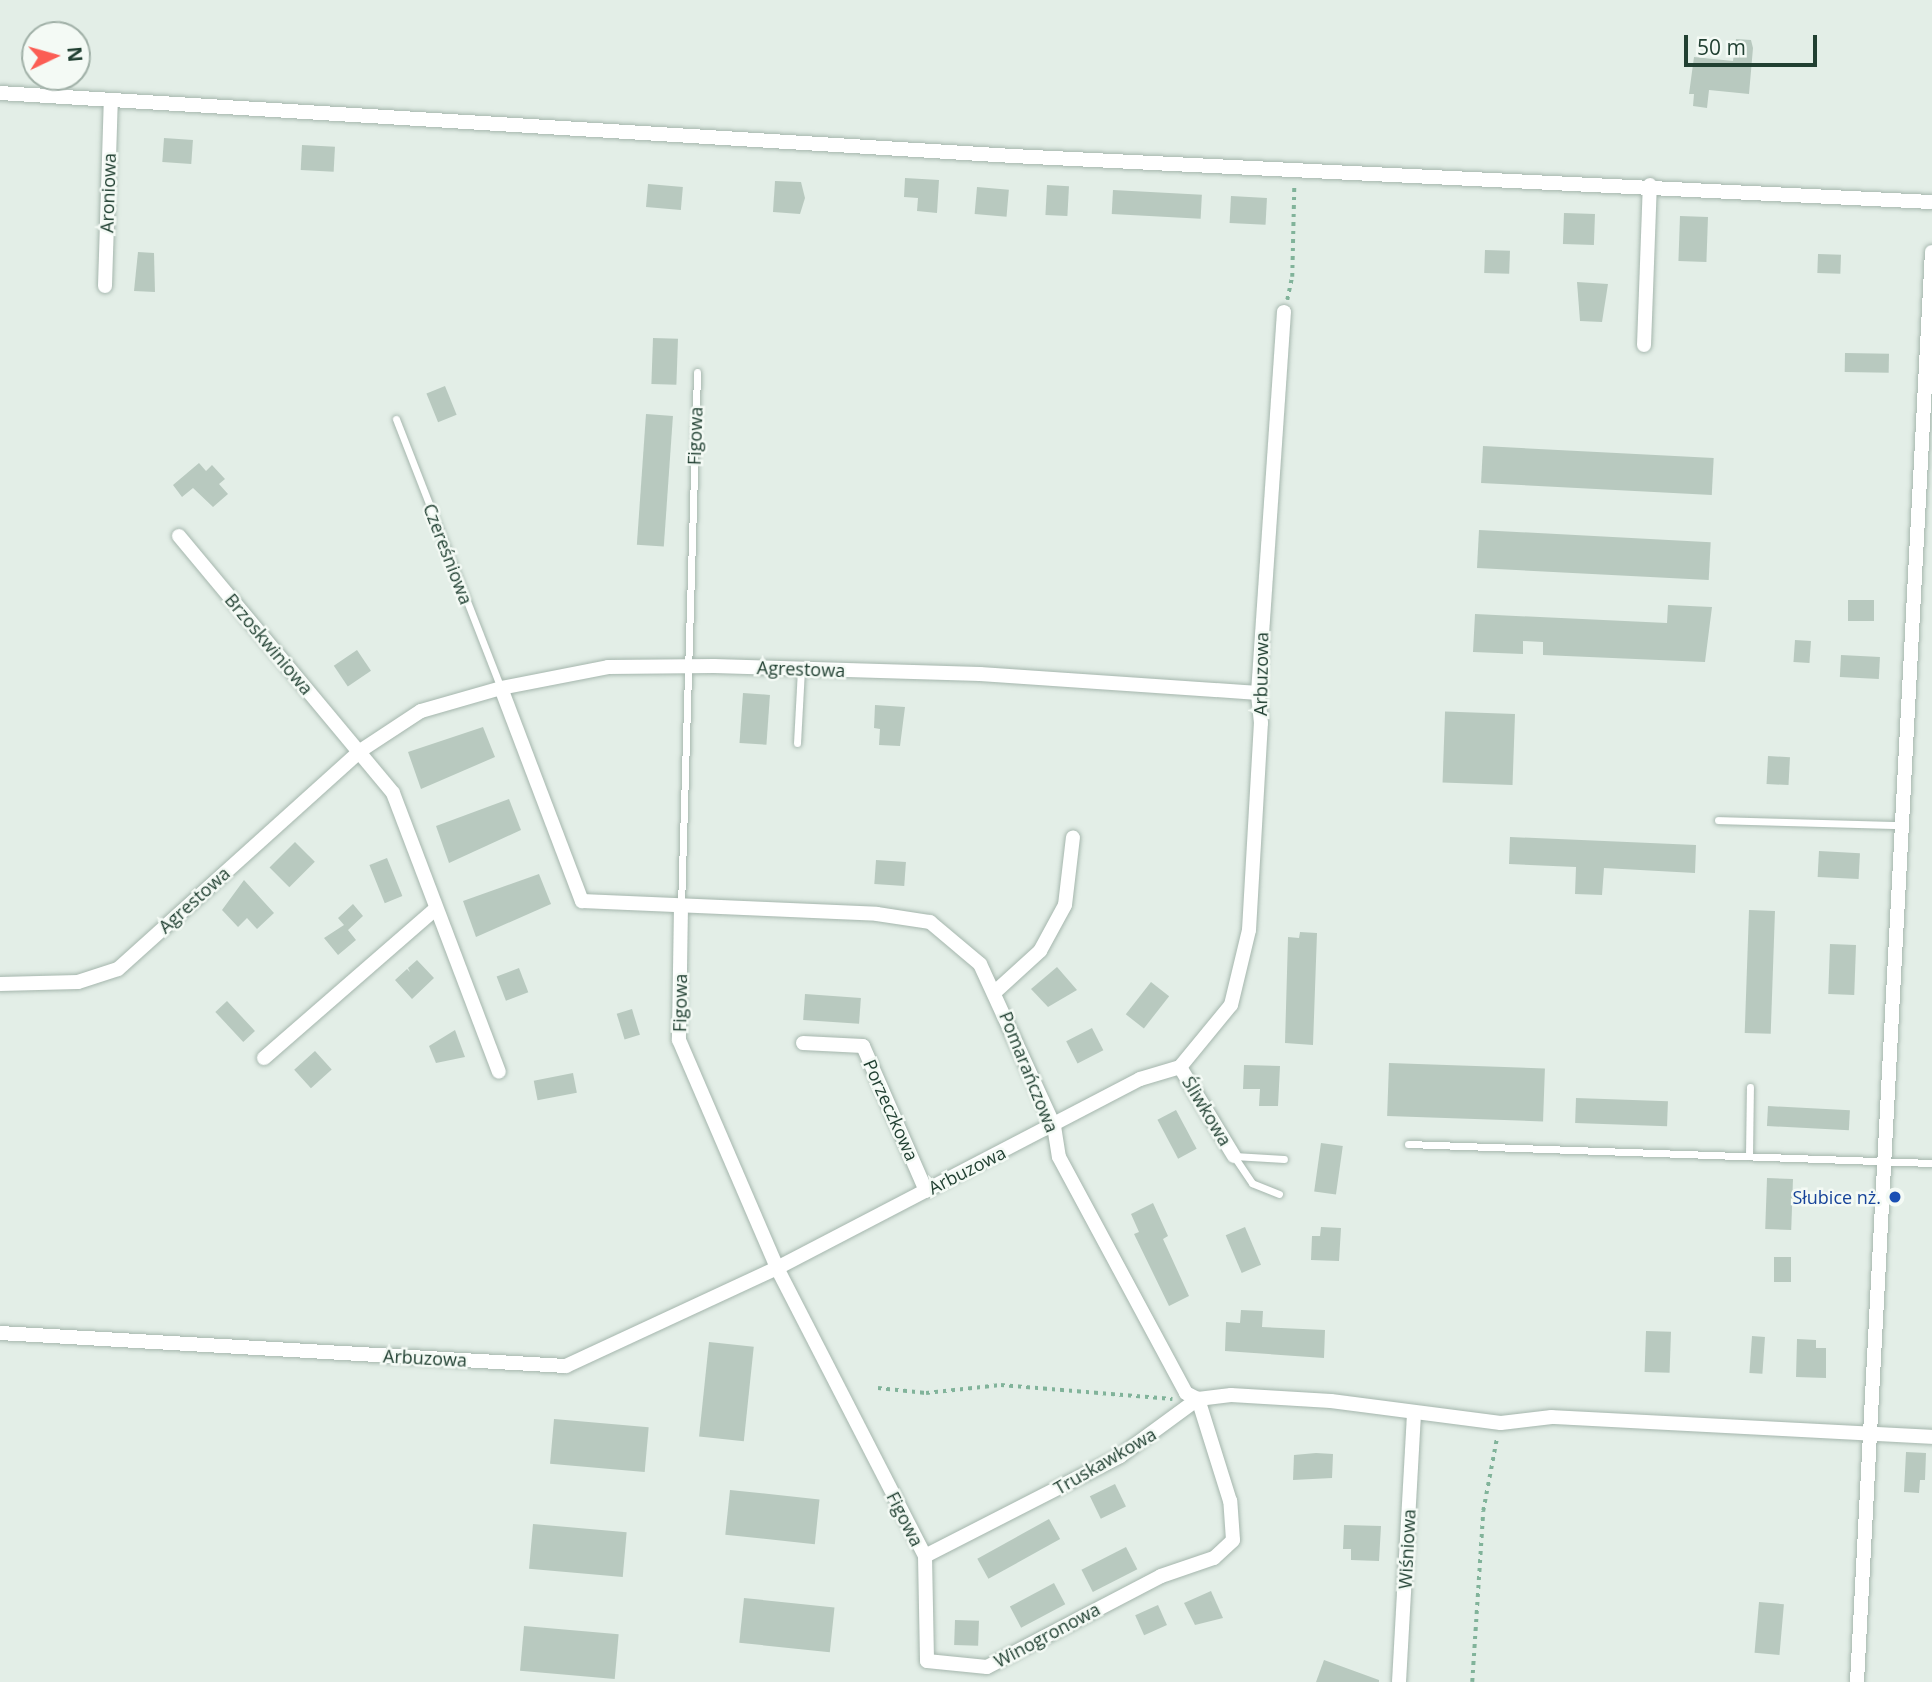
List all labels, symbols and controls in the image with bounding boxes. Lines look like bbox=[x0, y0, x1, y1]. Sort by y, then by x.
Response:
north arrow bbox=[21, 21, 91, 91]
scale bar bbox=[1687, 21, 1820, 65]
text: 50 m bbox=[1697, 33, 1746, 61]
text: N bbox=[61, 46, 89, 63]
street label: Aroniowa bbox=[96, 153, 120, 233]
street label: Figowa bbox=[683, 406, 707, 466]
street label: Czereśniowa bbox=[419, 501, 477, 607]
street label: Brzoskwiniowa bbox=[221, 589, 317, 699]
street label: Arbuzowa bbox=[1249, 632, 1273, 716]
street label: Agrestowa bbox=[756, 657, 846, 681]
street label: Agrestowa bbox=[154, 862, 234, 938]
street label: Figowa bbox=[669, 974, 691, 1032]
street label: Pomarańczowa bbox=[995, 1008, 1063, 1136]
street label: Porzeczkowa bbox=[859, 1056, 923, 1164]
street label: Śliwkowa bbox=[1178, 1072, 1236, 1150]
street label: Arbuzowa bbox=[925, 1141, 1009, 1199]
place label: Słubice nż. bbox=[1792, 1186, 1881, 1208]
marker: Słubice nż. bbox=[1887, 1189, 1903, 1205]
street label: Arbuzowa bbox=[382, 1345, 468, 1371]
street label: Truskawkowa bbox=[1050, 1423, 1160, 1499]
street label: Figowa bbox=[882, 1488, 928, 1550]
street label: Wiśniowa bbox=[1394, 1508, 1420, 1590]
street label: Winogronowa bbox=[990, 1598, 1104, 1672]

